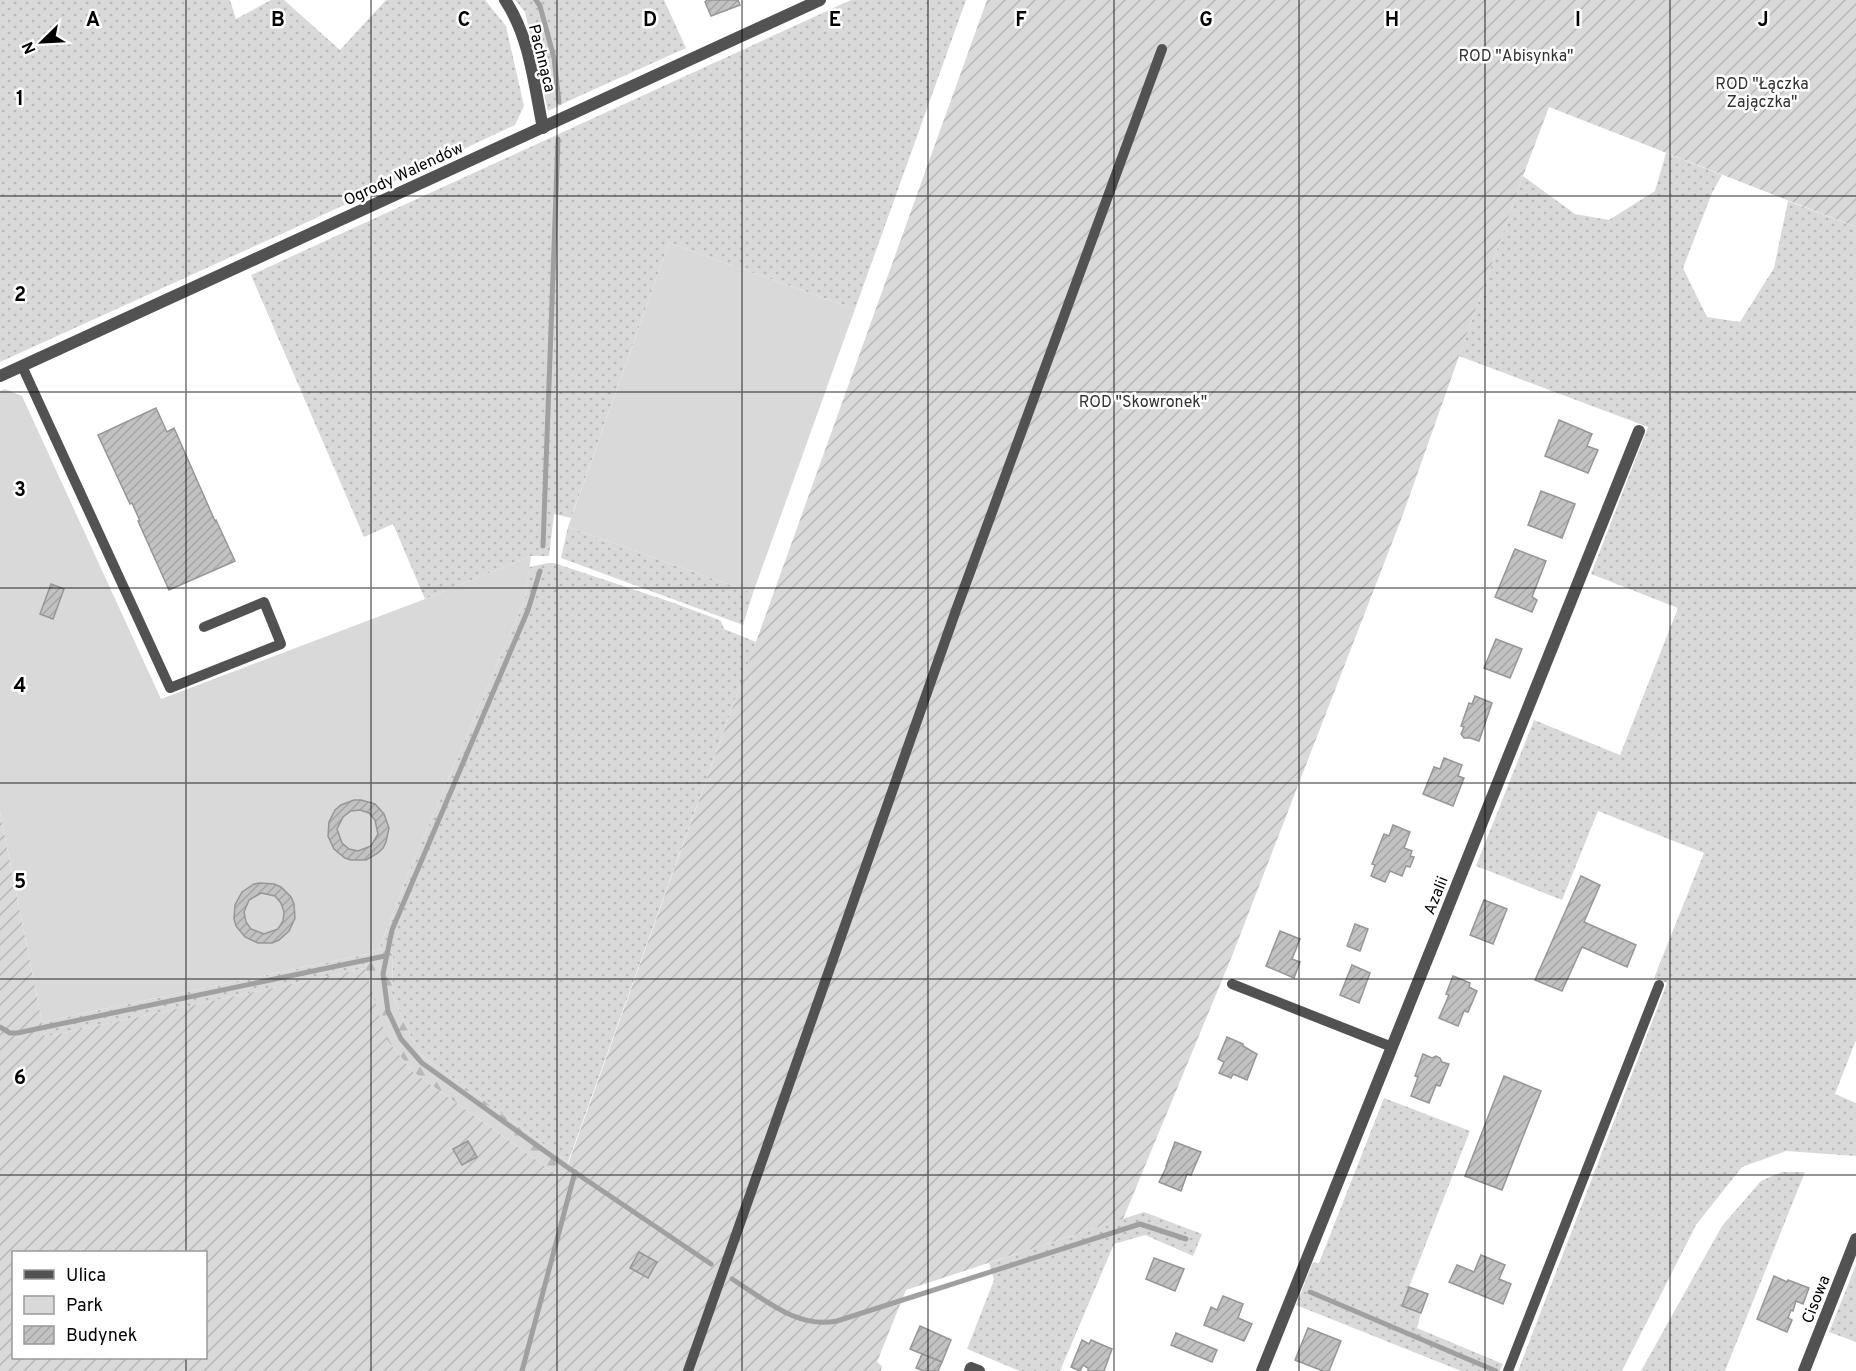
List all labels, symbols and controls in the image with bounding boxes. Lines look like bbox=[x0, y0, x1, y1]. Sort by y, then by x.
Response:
text: A bbox=[86, 8, 100, 34]
text: B bbox=[271, 8, 285, 34]
text: C bbox=[458, 8, 470, 34]
text: D bbox=[643, 8, 657, 34]
text: E bbox=[829, 8, 841, 34]
text: F bbox=[1015, 8, 1027, 34]
text: G bbox=[1199, 8, 1213, 34]
text: H bbox=[1385, 8, 1399, 34]
text: I bbox=[1575, 8, 1581, 34]
text: J bbox=[1757, 8, 1769, 34]
north arrow bbox=[12, 12, 72, 72]
street label: Pachnąca bbox=[523, 22, 559, 95]
text: N bbox=[19, 38, 42, 57]
park label: ROD "Abisynka" bbox=[1458, 47, 1574, 67]
park label: ROD "Łączka Zajączka" bbox=[1715, 75, 1809, 113]
text: 1 bbox=[16, 87, 24, 113]
street label: Ogrody Walendów bbox=[341, 138, 467, 211]
text: 2 bbox=[14, 283, 26, 309]
park label: ROD "Skowronek" bbox=[1079, 393, 1207, 413]
text: 3 bbox=[14, 478, 26, 504]
text: 4 bbox=[14, 674, 26, 700]
text: 5 bbox=[14, 870, 26, 896]
street label: Azalii bbox=[1420, 874, 1454, 918]
text: 6 bbox=[14, 1066, 26, 1092]
legend bbox=[12, 1251, 207, 1359]
text: Ulica bbox=[66, 1265, 106, 1288]
street label: Cisowa bbox=[1798, 1273, 1836, 1327]
text: Park bbox=[66, 1295, 103, 1318]
text: Budynek bbox=[66, 1325, 137, 1348]

